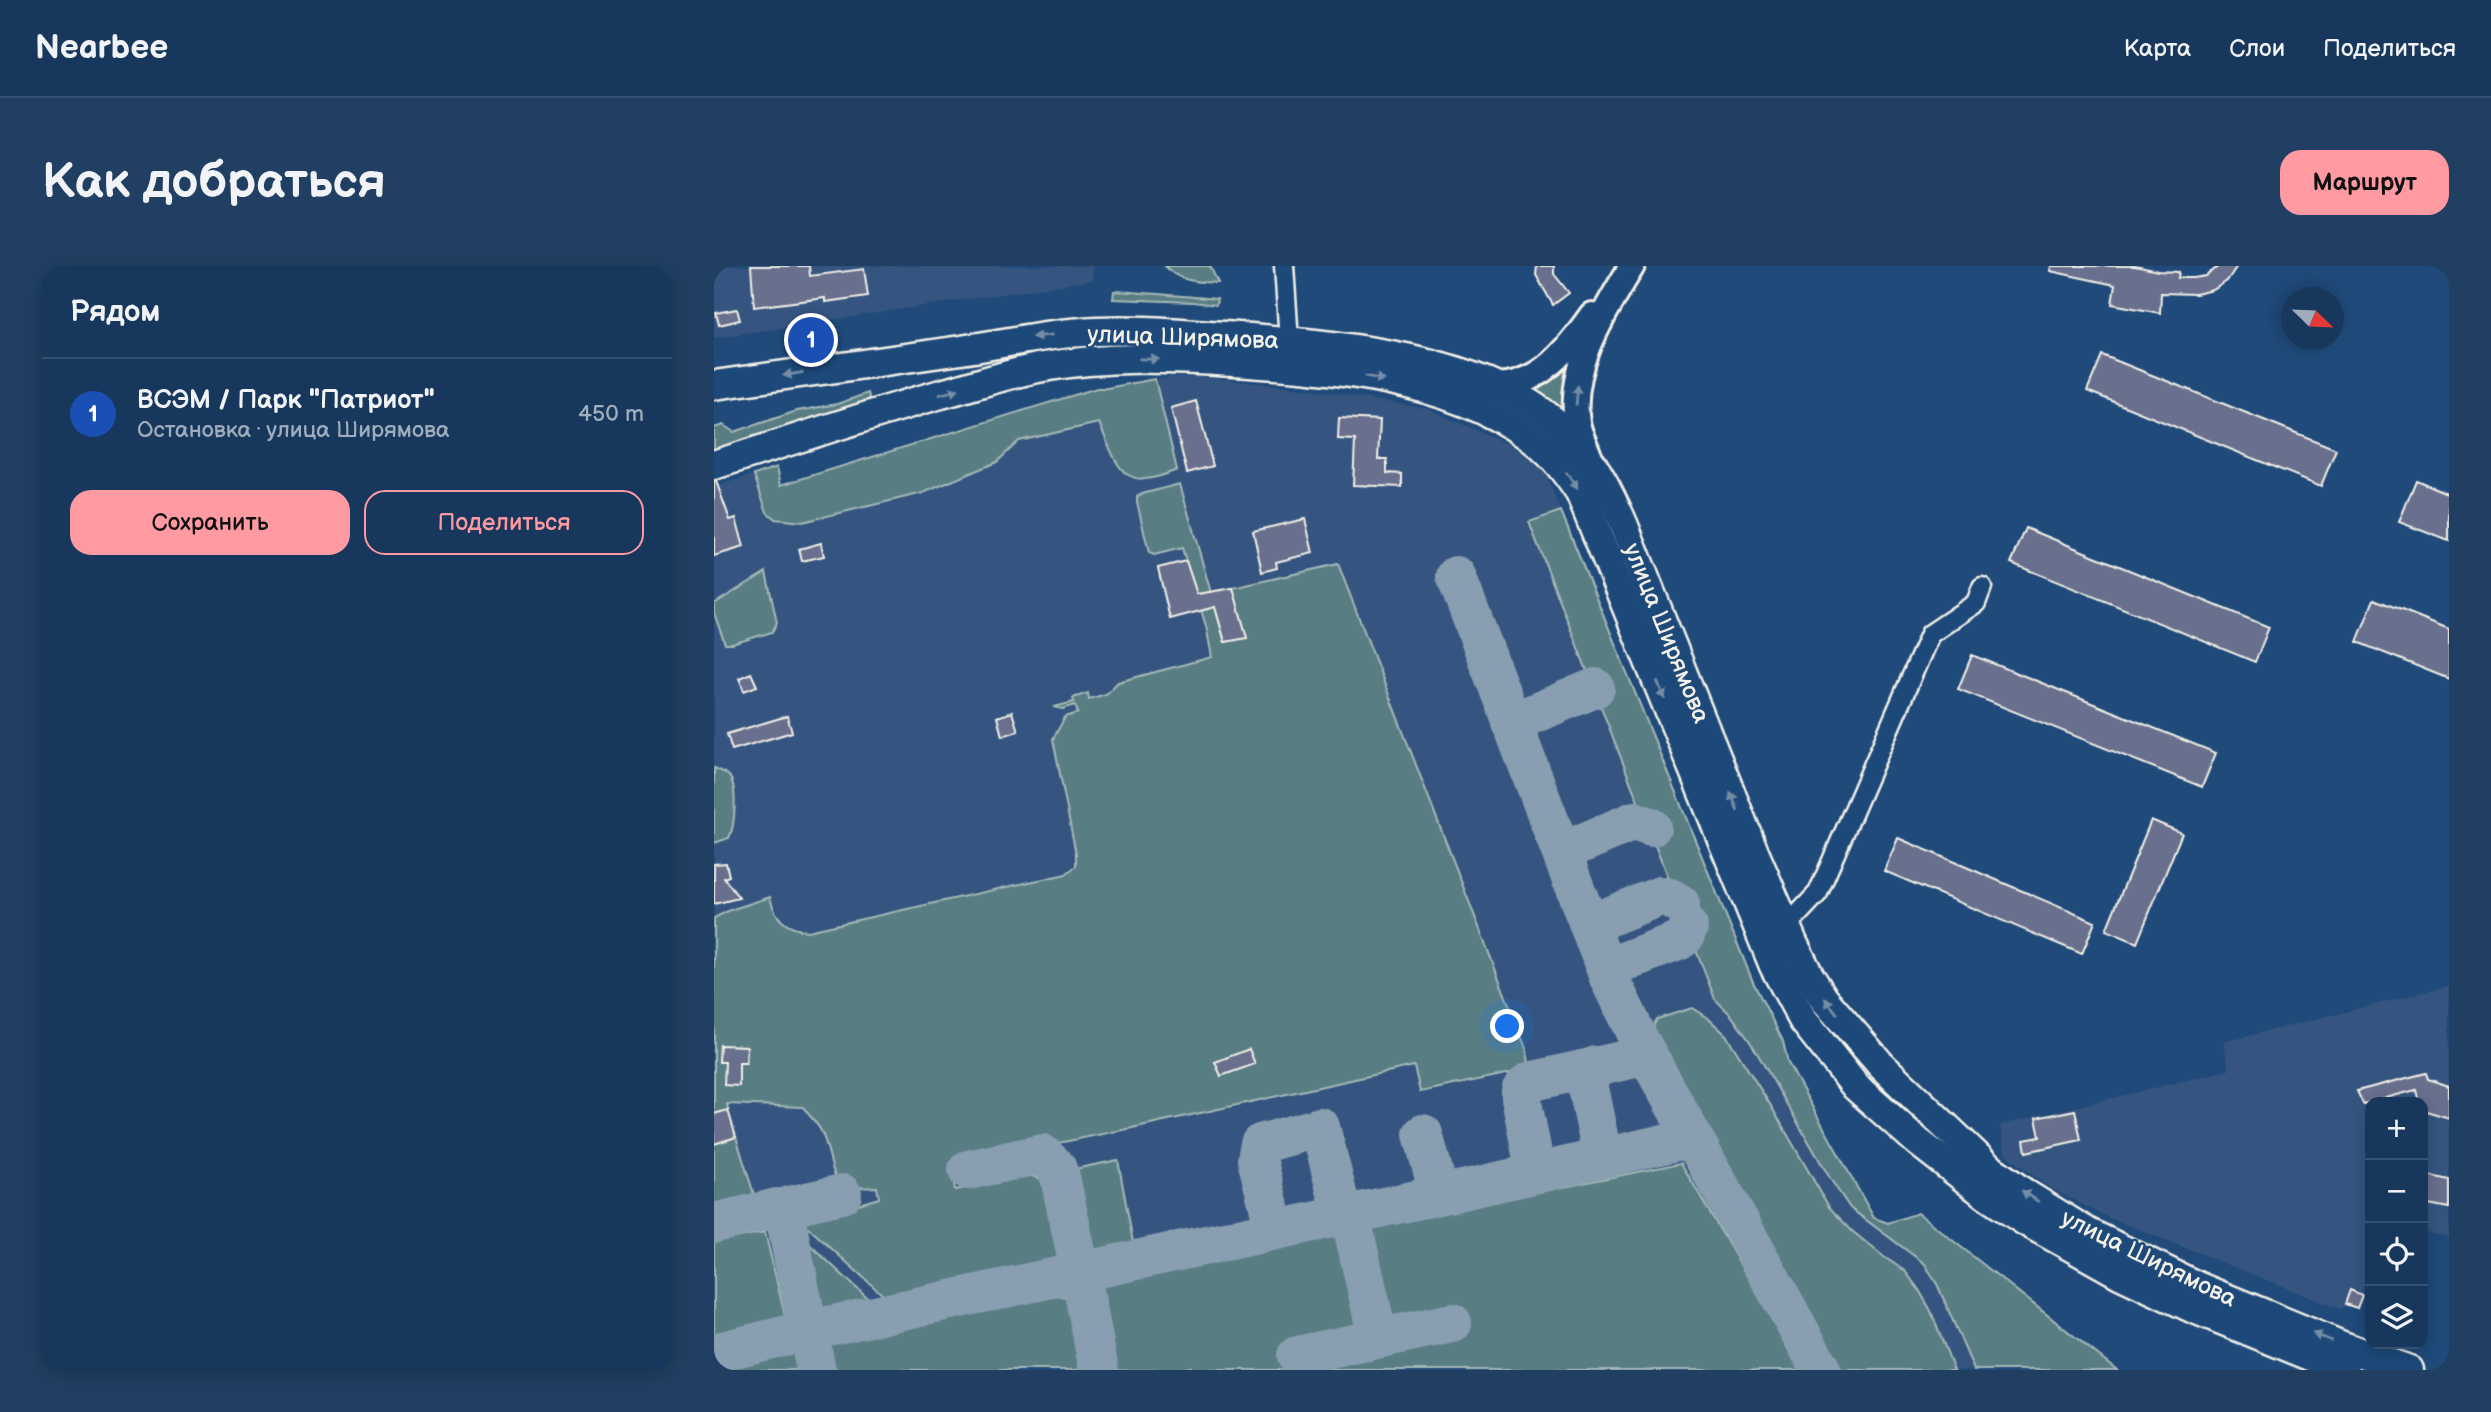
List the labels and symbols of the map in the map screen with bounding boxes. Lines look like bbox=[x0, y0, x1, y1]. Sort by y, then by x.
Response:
north arrow bbox=[2281, 287, 2344, 350]
pin: 1 bbox=[788, 314, 834, 366]
street label: улица Ширямова bbox=[1087, 320, 1279, 355]
one-way arrow bbox=[1030, 330, 1052, 341]
one-way arrow bbox=[1138, 353, 1160, 365]
one-way arrow bbox=[781, 369, 803, 380]
one-way arrow bbox=[1364, 373, 1386, 384]
one-way arrow bbox=[1572, 384, 1583, 406]
one-way arrow bbox=[939, 386, 961, 397]
one-way arrow bbox=[1565, 472, 1579, 490]
street label: улица Ширямова bbox=[1617, 539, 1716, 727]
one-way arrow bbox=[1655, 679, 1666, 700]
one-way arrow bbox=[1728, 790, 1739, 811]
one-way arrow bbox=[1823, 998, 1838, 1016]
your location bbox=[1490, 1009, 1524, 1043]
one-way arrow bbox=[2020, 1190, 2039, 1203]
street label: улица Ширямова bbox=[2056, 1203, 2241, 1313]
one-way arrow bbox=[2312, 1332, 2333, 1343]

